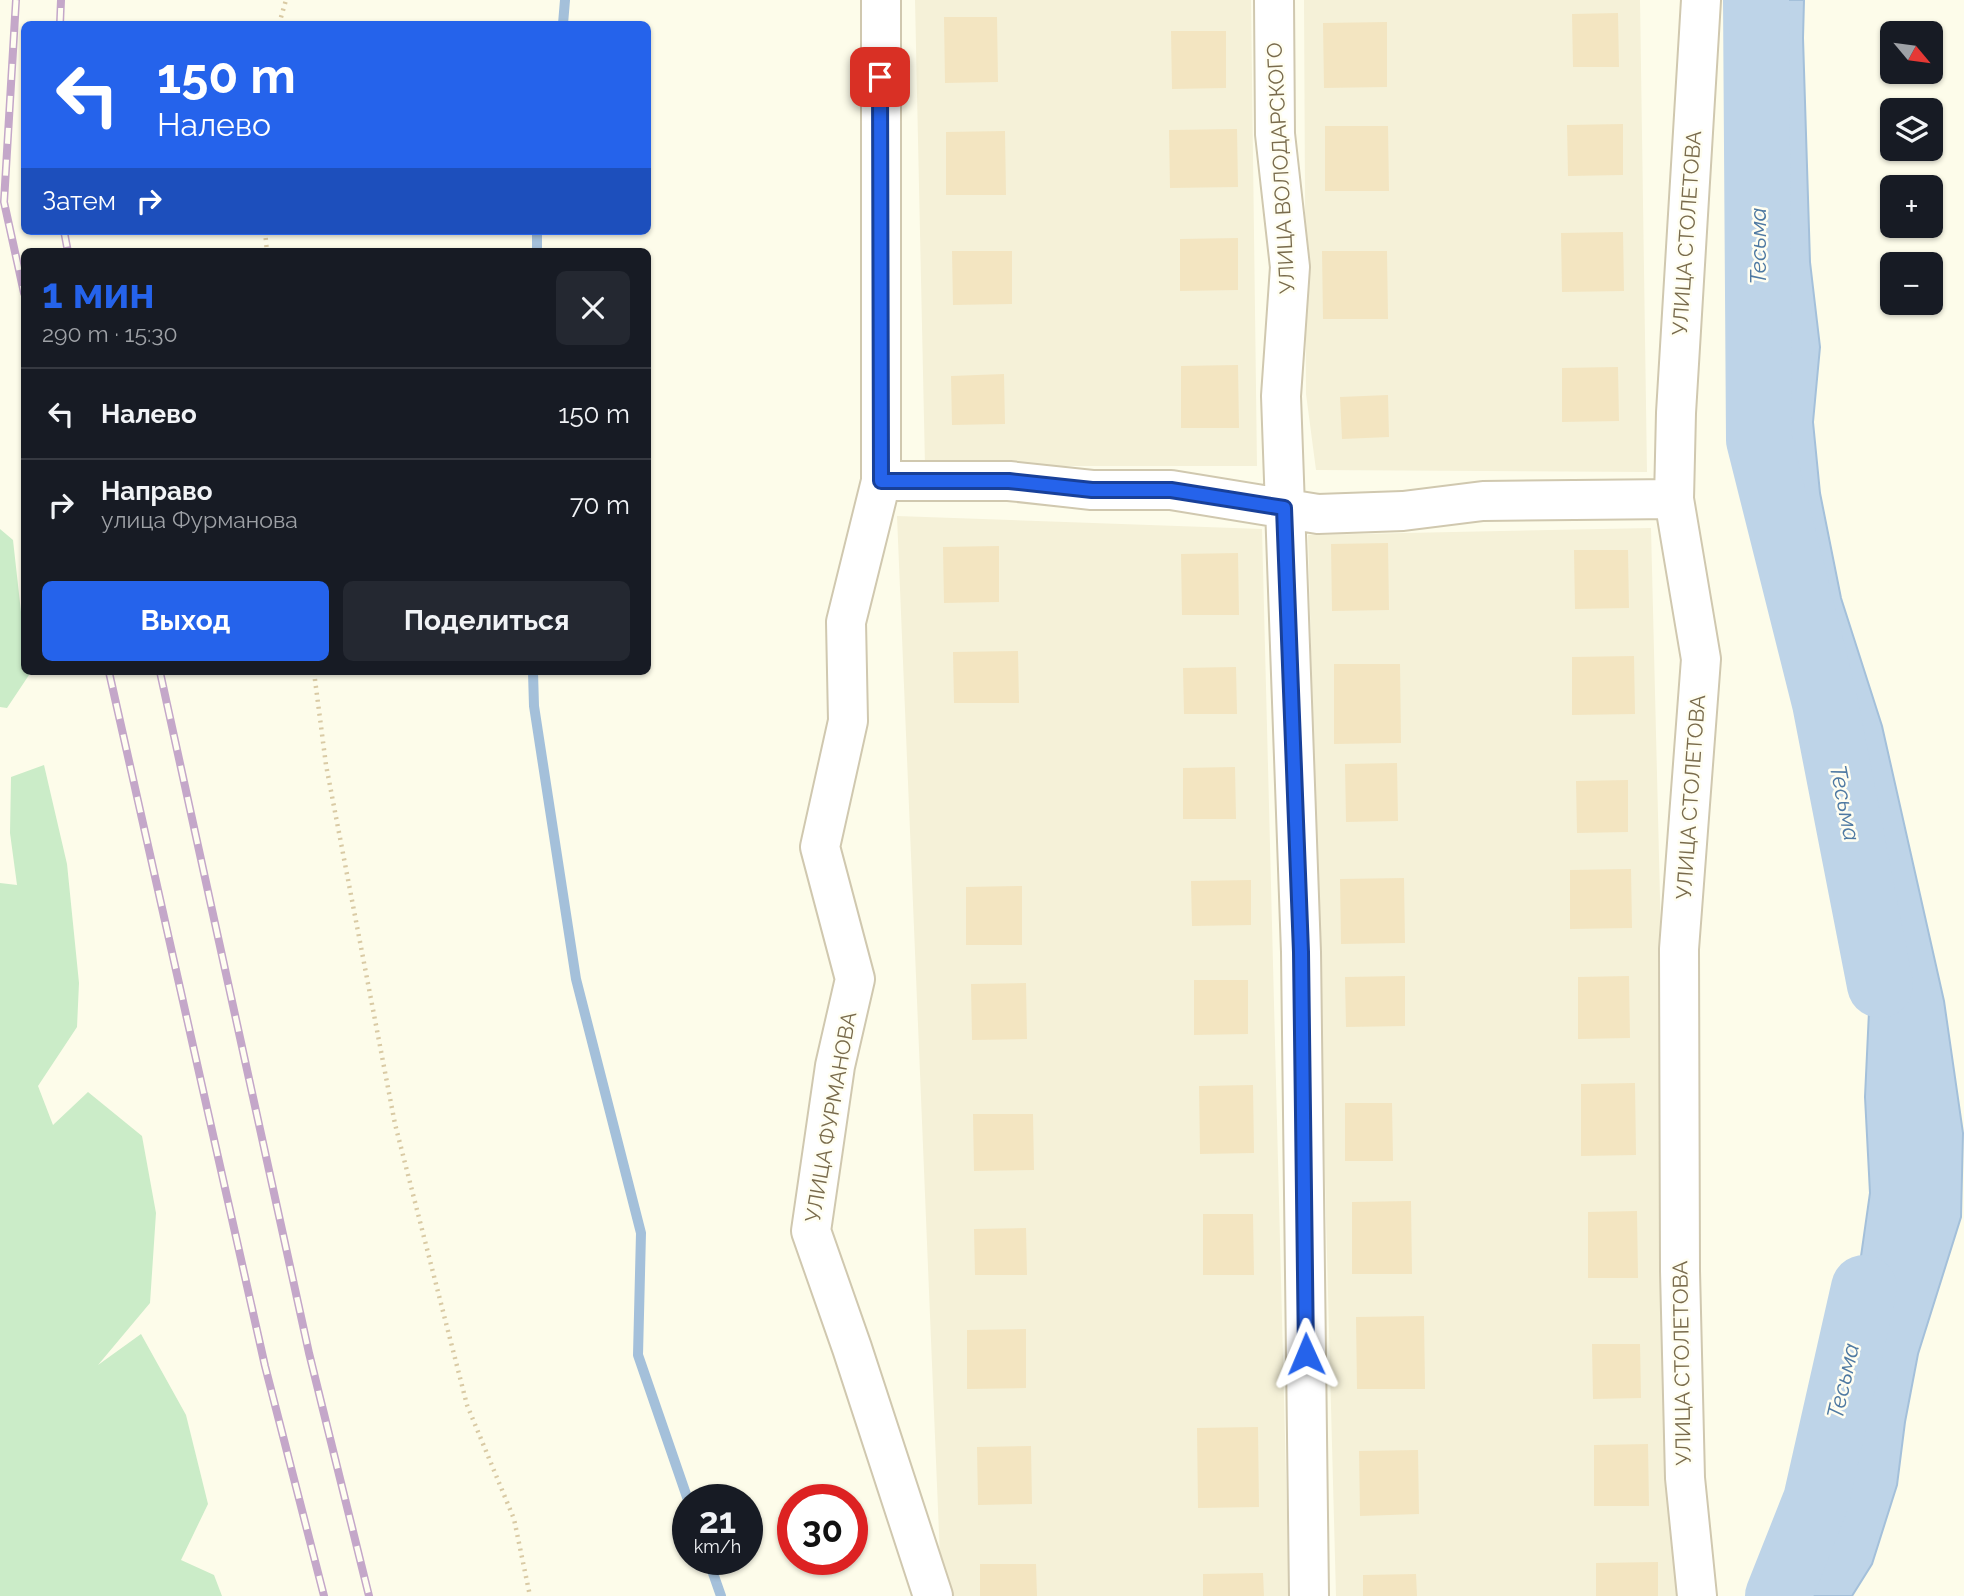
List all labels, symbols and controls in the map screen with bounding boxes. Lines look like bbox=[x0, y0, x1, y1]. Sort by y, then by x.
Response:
north arrow bbox=[1880, 21, 1942, 84]
map controls bbox=[1880, 21, 1943, 315]
street label: УЛИЦА ВОЛОДАРСКОГО bbox=[1261, 42, 1300, 294]
text: 150 m bbox=[157, 47, 296, 104]
pin bbox=[850, 47, 910, 107]
icon: left bbox=[42, 49, 133, 140]
icon: arrive bbox=[861, 58, 899, 96]
button: layers bbox=[1880, 98, 1943, 161]
text: Налево bbox=[157, 106, 271, 143]
street label: УЛИЦА СТОЛЕТОВА bbox=[1667, 130, 1706, 336]
button: + bbox=[1880, 175, 1943, 238]
icon: right bbox=[130, 182, 168, 220]
text: Затем bbox=[42, 186, 116, 216]
water label: Тесьма bbox=[1744, 207, 1771, 285]
button: − bbox=[1880, 252, 1943, 315]
text: 1 мин bbox=[42, 269, 155, 318]
button: close bbox=[556, 271, 630, 345]
text: 290 m · 15:30 bbox=[42, 320, 178, 347]
icon: left bbox=[42, 395, 80, 433]
text: Налево bbox=[101, 399, 197, 429]
text: 150 m bbox=[558, 399, 630, 429]
text: Направо bbox=[101, 476, 212, 506]
icon: right bbox=[42, 486, 80, 524]
text: 70 m bbox=[570, 490, 630, 520]
text: улица Фурманова bbox=[101, 506, 298, 533]
button: Выход bbox=[42, 581, 329, 661]
button: Поделиться bbox=[343, 581, 630, 661]
street label: УЛИЦА СТОЛЕТОВА bbox=[1671, 694, 1710, 900]
water label: Тесьма bbox=[1825, 762, 1866, 844]
street label: УЛИЦА ФУРМАНОВА bbox=[800, 1010, 861, 1224]
street label: УЛИЦА СТОЛЕТОВА bbox=[1667, 1260, 1696, 1466]
position arrow bbox=[1269, 1317, 1343, 1391]
water label: Тесьма bbox=[1821, 1340, 1864, 1421]
speed limit sign: 30 bbox=[777, 1484, 868, 1575]
text: 21 bbox=[699, 1500, 736, 1541]
text: km/h bbox=[694, 1536, 741, 1557]

